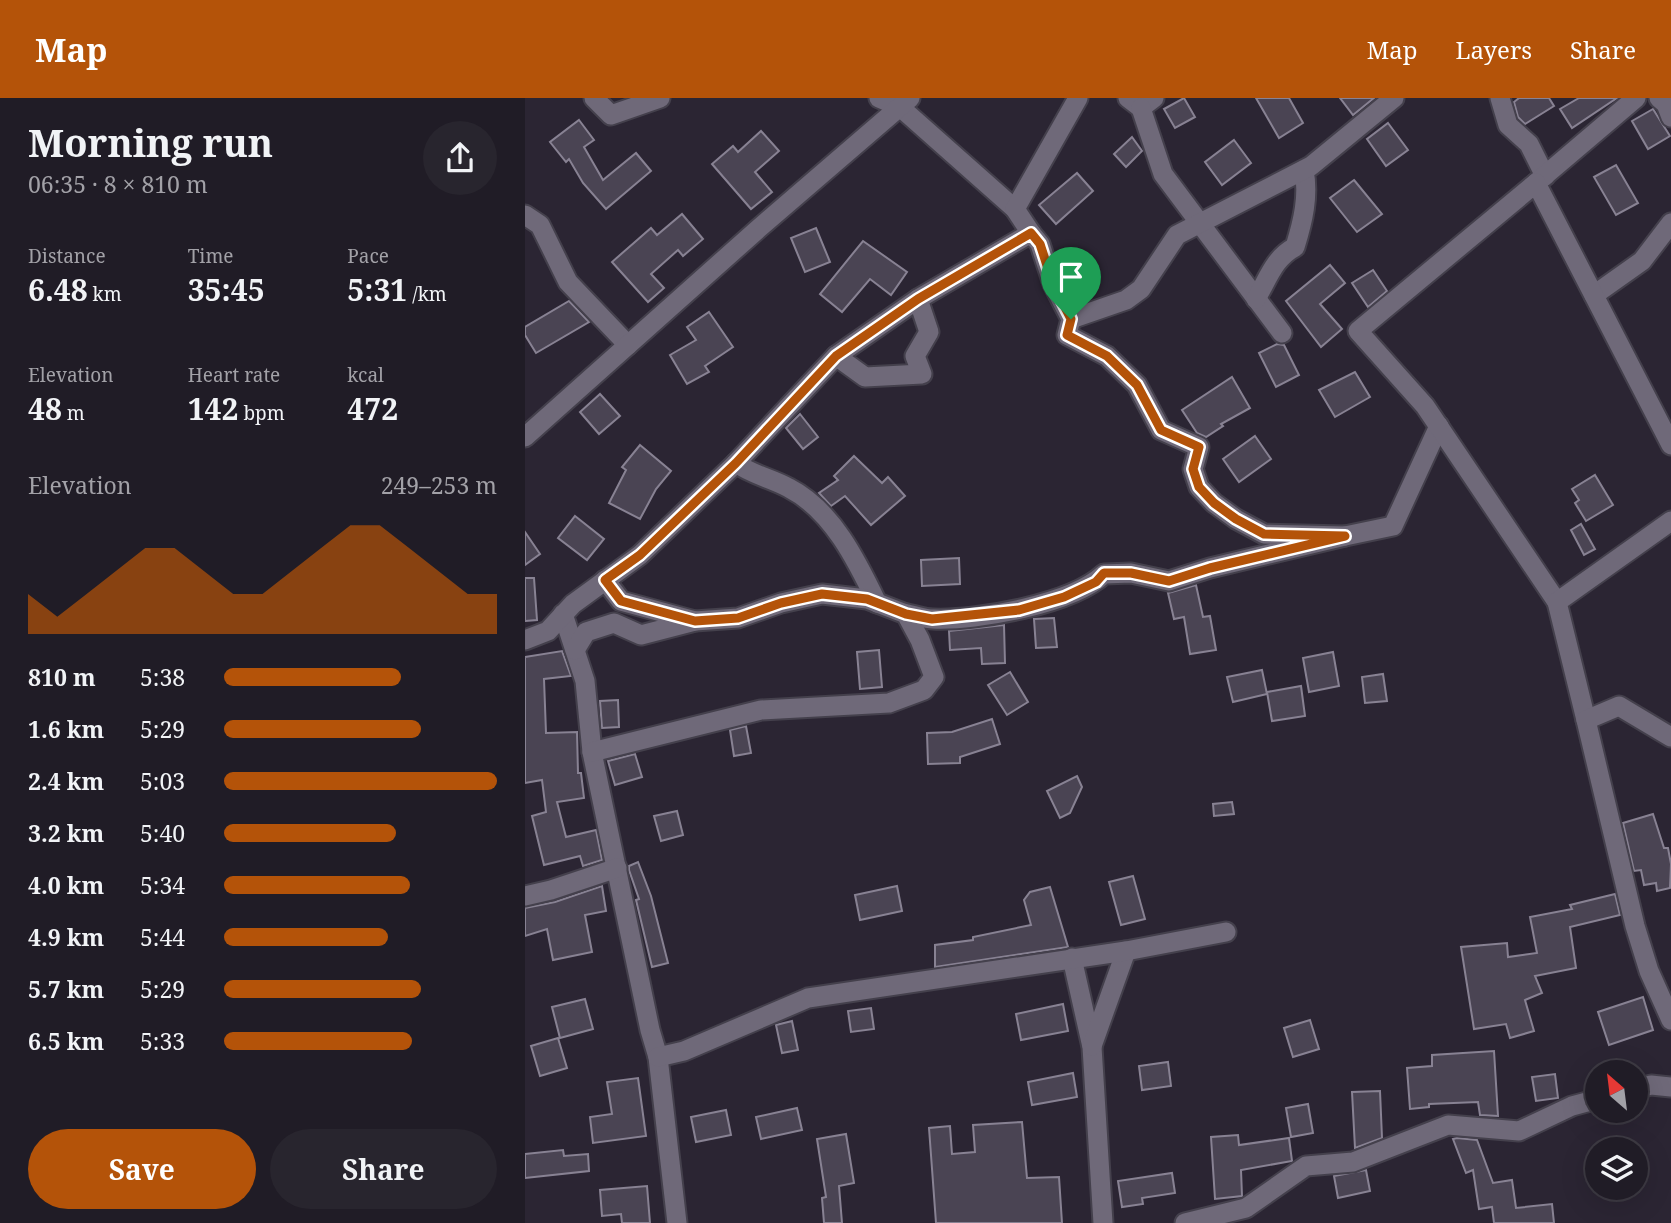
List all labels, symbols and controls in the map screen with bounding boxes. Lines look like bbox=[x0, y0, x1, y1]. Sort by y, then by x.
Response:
text: Map bbox=[35, 27, 108, 72]
text: Map bbox=[1367, 33, 1418, 66]
text: Layers bbox=[1456, 33, 1532, 66]
text: Share bbox=[1570, 33, 1636, 66]
text: Morning run bbox=[28, 116, 273, 168]
button: share bbox=[423, 121, 497, 195]
text: 06:35 · 8 × 810 m bbox=[28, 168, 208, 200]
text: Distance bbox=[28, 243, 106, 269]
text: Time bbox=[188, 243, 234, 269]
text: Pace bbox=[347, 243, 389, 269]
pin bbox=[1041, 247, 1101, 319]
icon: arrive bbox=[1052, 258, 1090, 296]
text: 6.48 bbox=[28, 269, 88, 310]
text: 35:45 bbox=[188, 269, 265, 310]
text: 5:31 bbox=[347, 269, 407, 310]
text: km bbox=[88, 281, 122, 307]
text: /km bbox=[407, 281, 447, 307]
text: Elevation bbox=[28, 362, 114, 388]
text: Heart rate bbox=[188, 362, 280, 388]
text: kcal bbox=[347, 362, 384, 388]
text: 48 bbox=[28, 388, 62, 429]
text: 142 bbox=[188, 388, 239, 429]
text: 472 bbox=[347, 388, 398, 429]
text: m bbox=[62, 400, 85, 426]
text: bpm bbox=[239, 400, 285, 426]
text: Elevation bbox=[28, 469, 132, 501]
text: 249–253 m bbox=[381, 469, 497, 501]
text: 810 m bbox=[28, 661, 96, 693]
text: 5:38 bbox=[140, 661, 185, 693]
text: 1.6 km bbox=[28, 713, 104, 745]
text: 5:29 bbox=[140, 713, 185, 745]
text: 2.4 km bbox=[28, 765, 104, 797]
text: 5:03 bbox=[140, 765, 185, 797]
text: 3.2 km bbox=[28, 817, 104, 849]
text: 5:40 bbox=[140, 817, 185, 849]
text: 4.0 km bbox=[28, 869, 104, 901]
text: 5:34 bbox=[140, 869, 185, 901]
text: 4.9 km bbox=[28, 921, 104, 953]
text: 5:44 bbox=[140, 921, 185, 953]
text: 5.7 km bbox=[28, 973, 104, 1005]
text: 5:29 bbox=[140, 973, 185, 1005]
text: 6.5 km bbox=[28, 1025, 104, 1057]
text: 5:33 bbox=[140, 1025, 185, 1057]
north arrow bbox=[1585, 1060, 1649, 1124]
map controls bbox=[1585, 1060, 1648, 1200]
button: Save bbox=[28, 1129, 256, 1209]
button: Share bbox=[270, 1129, 497, 1209]
button: layers bbox=[1585, 1137, 1648, 1200]

